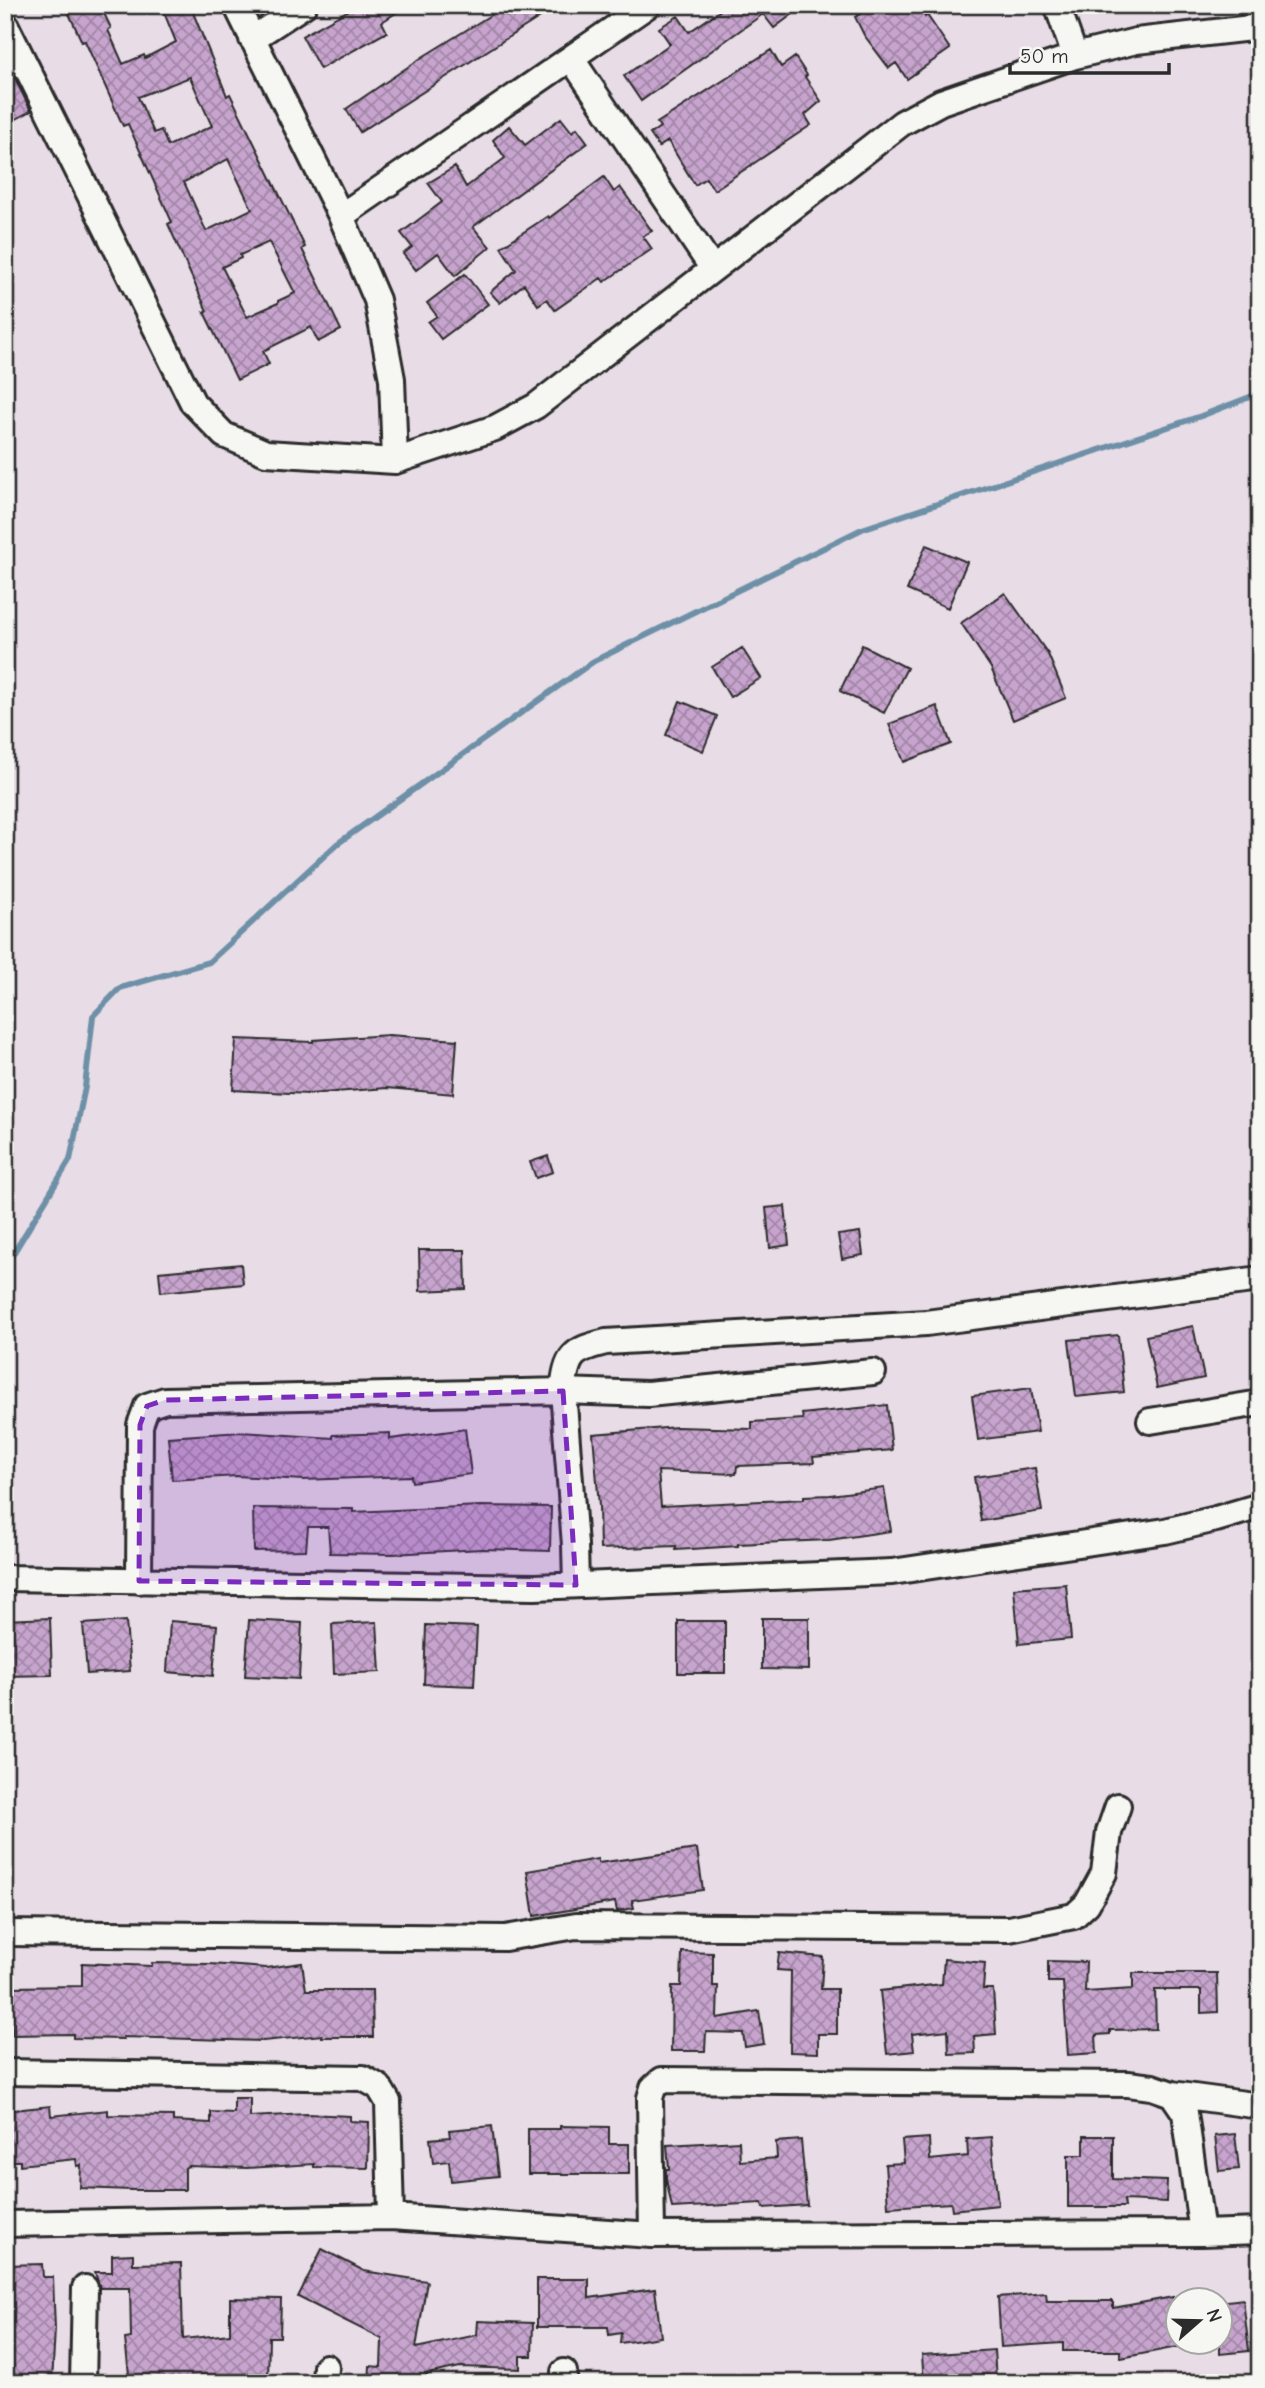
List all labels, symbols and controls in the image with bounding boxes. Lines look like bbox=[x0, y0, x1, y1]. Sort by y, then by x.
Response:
scale bar bbox=[1010, 32, 1169, 76]
text: 50 m bbox=[1020, 44, 1069, 68]
north arrow bbox=[1164, 2286, 1234, 2356]
text: N bbox=[1202, 2306, 1226, 2325]

